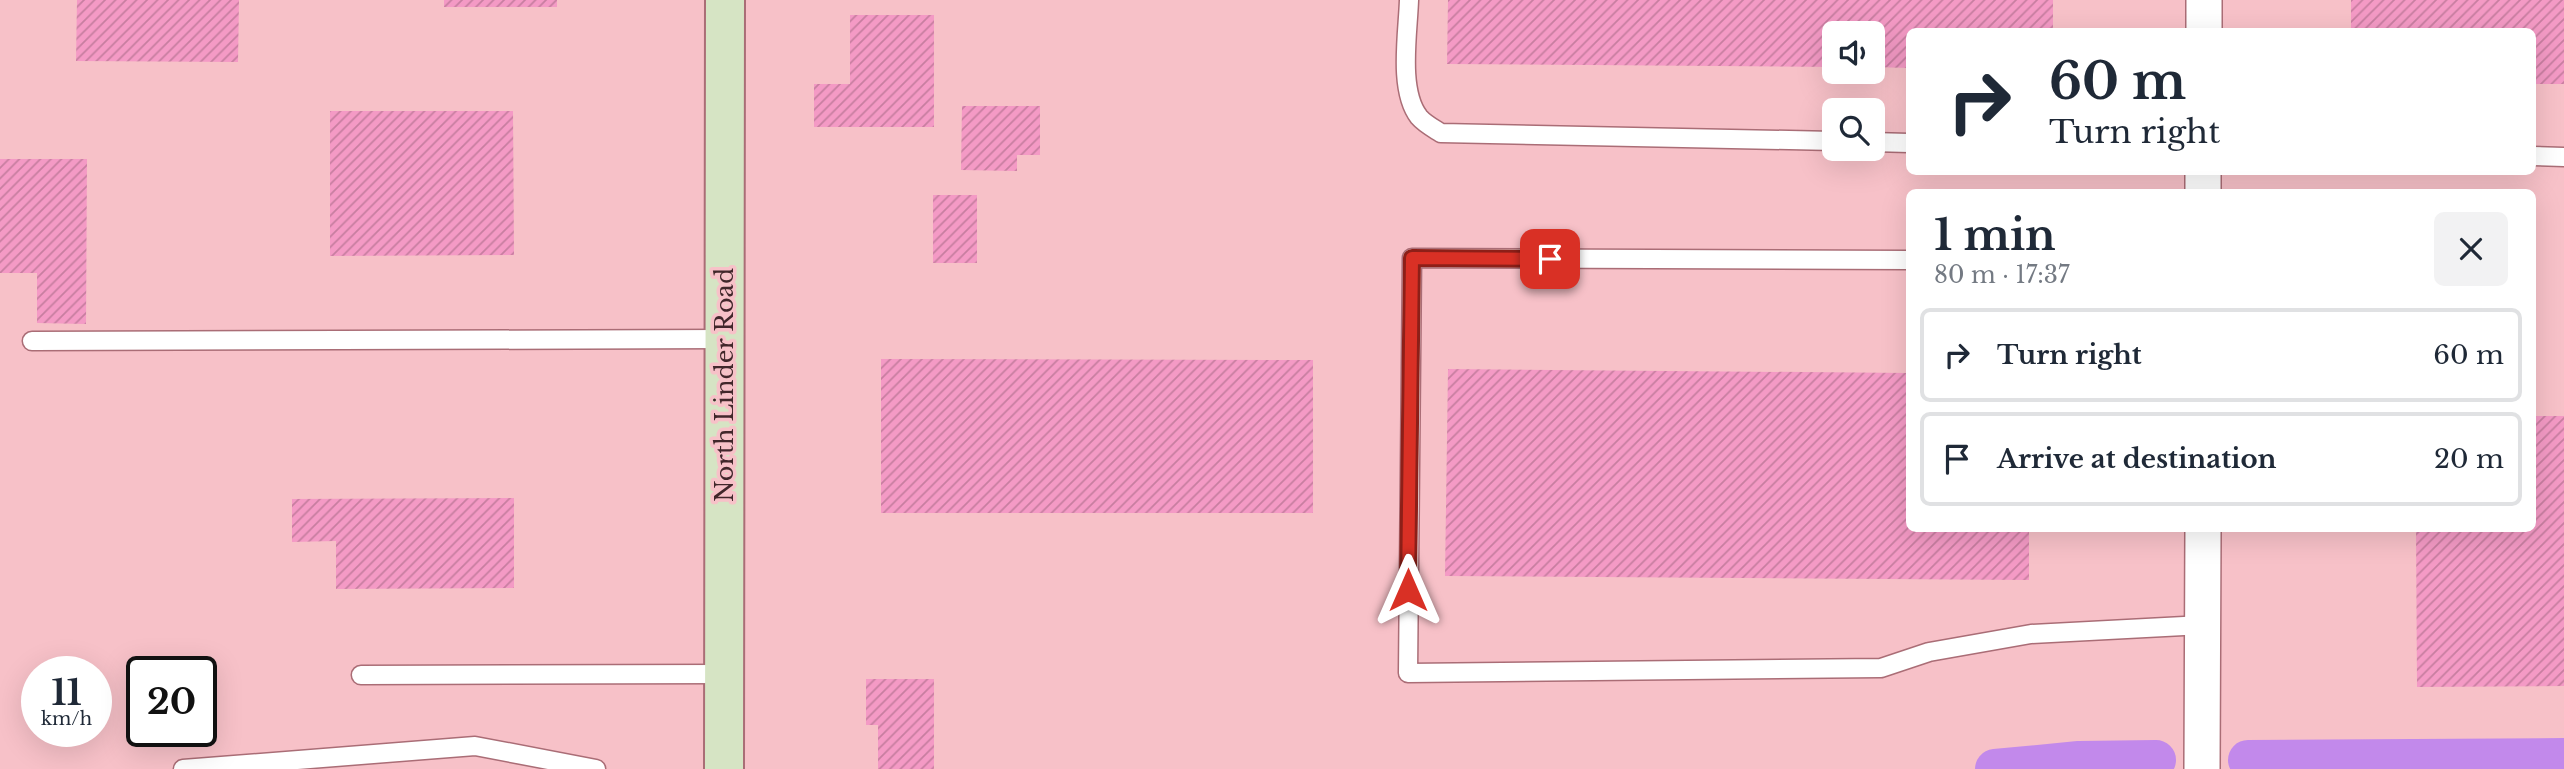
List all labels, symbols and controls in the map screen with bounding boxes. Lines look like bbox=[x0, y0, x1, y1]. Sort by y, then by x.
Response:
map controls bbox=[1822, 21, 1885, 161]
button: sound bbox=[1822, 21, 1885, 84]
text: 60 m bbox=[2049, 51, 2186, 112]
icon: right bbox=[1934, 56, 2025, 147]
button: search bbox=[1822, 98, 1885, 161]
text: Turn right bbox=[2049, 112, 2220, 152]
text: 1 min bbox=[1934, 209, 2056, 261]
button: close bbox=[2434, 212, 2508, 286]
pin bbox=[1520, 229, 1580, 289]
icon: arrive bbox=[1531, 240, 1569, 278]
text: 80 m · 17:37 bbox=[1934, 261, 2069, 289]
street label: North Linder Road bbox=[710, 268, 739, 502]
icon: right bbox=[1938, 336, 1976, 374]
text: Turn right bbox=[1997, 339, 2142, 371]
text: 60 m bbox=[2433, 339, 2504, 371]
icon: arrive bbox=[1938, 440, 1976, 478]
text: Arrive at destination bbox=[1997, 443, 2277, 475]
text: 20 m bbox=[2434, 443, 2504, 475]
position arrow bbox=[1371, 553, 1445, 627]
speed limit sign: 20 bbox=[126, 656, 217, 747]
text: 11 bbox=[51, 671, 82, 714]
text: km/h bbox=[41, 708, 92, 730]

